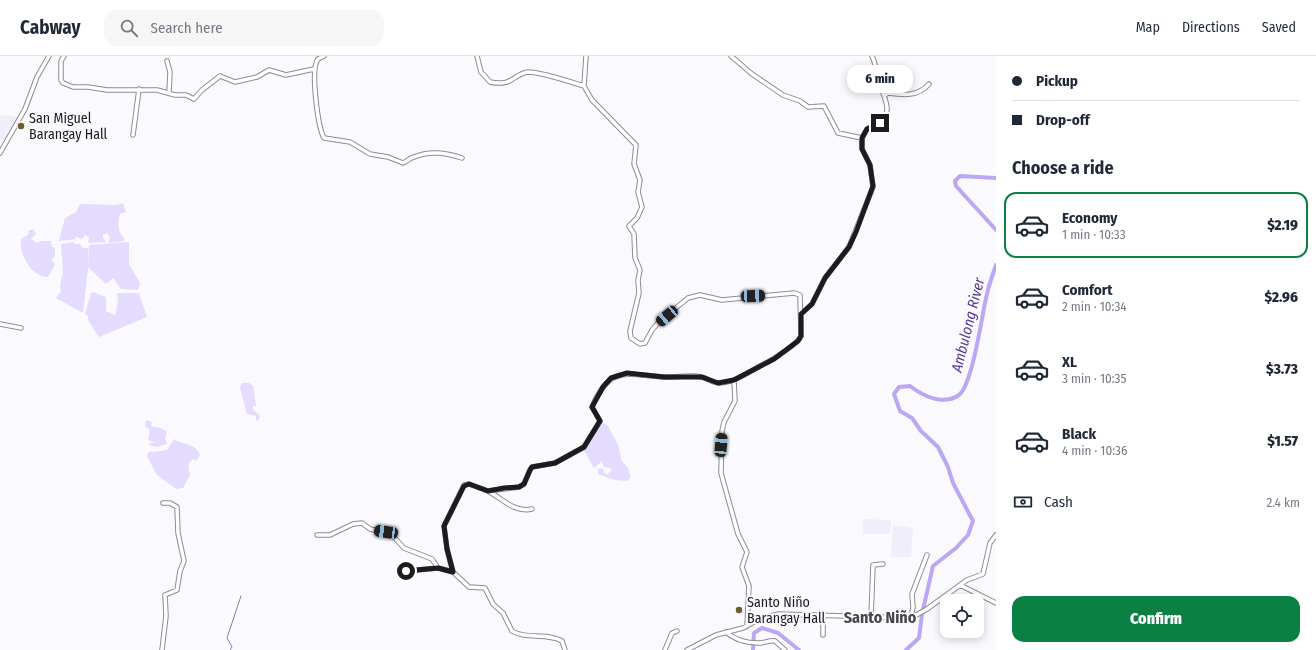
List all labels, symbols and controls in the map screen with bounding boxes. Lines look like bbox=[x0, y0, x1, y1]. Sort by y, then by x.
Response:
search box bbox=[104, 10, 384, 46]
text: Cabway bbox=[20, 16, 80, 39]
icon: search bbox=[118, 17, 140, 39]
text: Search here bbox=[150, 19, 223, 37]
text: Map bbox=[1136, 19, 1160, 36]
text: Directions bbox=[1182, 19, 1240, 36]
text: Saved bbox=[1262, 19, 1296, 36]
callout: 6 min bbox=[847, 65, 913, 93]
text: 6 min bbox=[865, 71, 895, 86]
text: Pickup bbox=[1036, 72, 1078, 90]
place label: San Miguel Barangay Hall bbox=[29, 110, 108, 143]
text: Drop-off bbox=[1036, 111, 1090, 129]
route end bbox=[871, 114, 889, 132]
marker: San Miguel Barangay Hall bbox=[16, 121, 26, 131]
text: Choose a ride bbox=[1012, 157, 1114, 179]
icon: car bbox=[1014, 207, 1050, 243]
text: Economy bbox=[1062, 209, 1117, 227]
text: $2.19 bbox=[1267, 216, 1298, 234]
text: 1 min · 10:33 bbox=[1062, 227, 1126, 242]
water label: Ambulong River bbox=[947, 275, 989, 375]
icon: car bbox=[1014, 279, 1050, 315]
text: Comfort bbox=[1062, 281, 1113, 299]
text: $2.96 bbox=[1264, 288, 1298, 306]
car bbox=[741, 290, 765, 302]
text: 2 min · 10:34 bbox=[1062, 299, 1127, 314]
car bbox=[654, 304, 680, 328]
icon: car bbox=[1014, 351, 1050, 387]
text: XL bbox=[1062, 353, 1077, 371]
text: $3.73 bbox=[1266, 360, 1298, 378]
text: 3 min · 10:35 bbox=[1062, 371, 1126, 386]
icon: car bbox=[1014, 423, 1050, 459]
text: Black bbox=[1062, 425, 1096, 443]
text: $1.57 bbox=[1267, 432, 1298, 450]
car bbox=[714, 433, 728, 457]
text: 4 min · 10:36 bbox=[1062, 443, 1127, 458]
icon: cash bbox=[1012, 491, 1034, 513]
text: Cash bbox=[1044, 493, 1073, 511]
text: 2.4 km bbox=[1267, 495, 1300, 510]
car bbox=[373, 524, 399, 540]
route start bbox=[397, 562, 415, 580]
place label: Santo Niño Barangay Hall bbox=[747, 594, 826, 627]
map controls bbox=[940, 594, 984, 638]
button: locate bbox=[940, 594, 984, 638]
button: Confirm bbox=[1012, 596, 1300, 642]
marker: Santo Niño Barangay Hall bbox=[734, 605, 744, 615]
district label: Santo Niño bbox=[844, 608, 917, 627]

